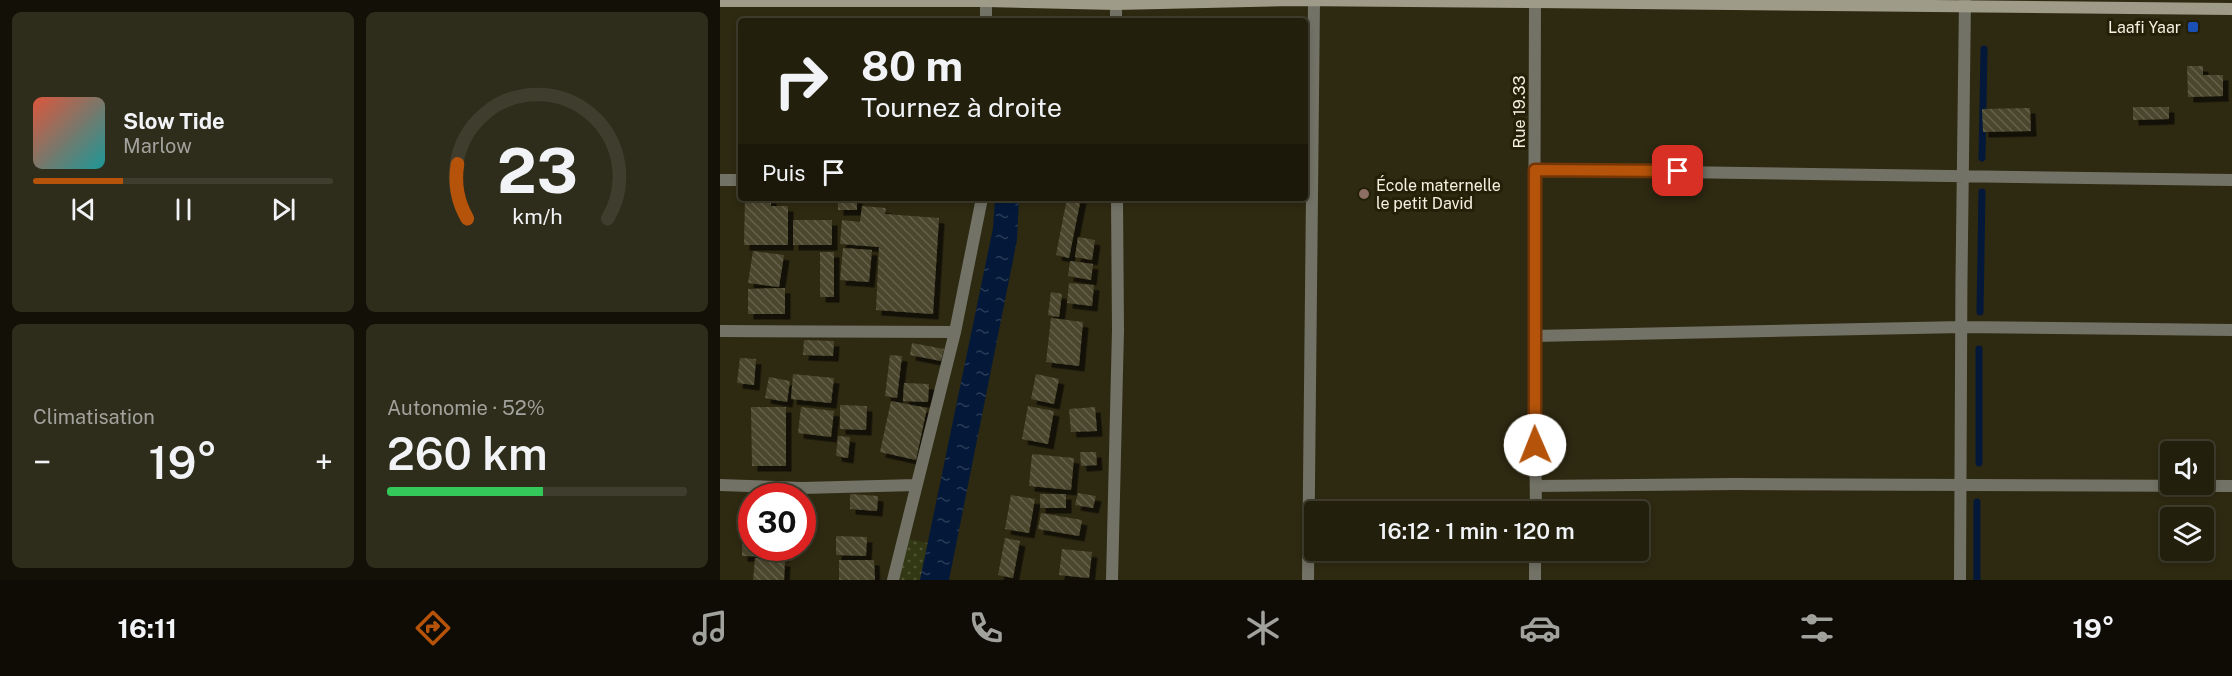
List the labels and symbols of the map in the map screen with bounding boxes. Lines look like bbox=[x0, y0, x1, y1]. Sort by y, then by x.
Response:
place label: Laafi Yaar bbox=[2108, 18, 2181, 37]
marker: Laafi Yaar bbox=[2186, 20, 2200, 34]
street label: Rue 19.33 bbox=[1510, 76, 1529, 149]
pin bbox=[1652, 145, 1703, 196]
place label: École maternelle le petit David bbox=[1376, 175, 1501, 213]
marker: École maternelle le petit David bbox=[1357, 187, 1371, 201]
position arrow bbox=[1503, 413, 1567, 477]
speed limit sign: 30 bbox=[738, 483, 816, 561]

